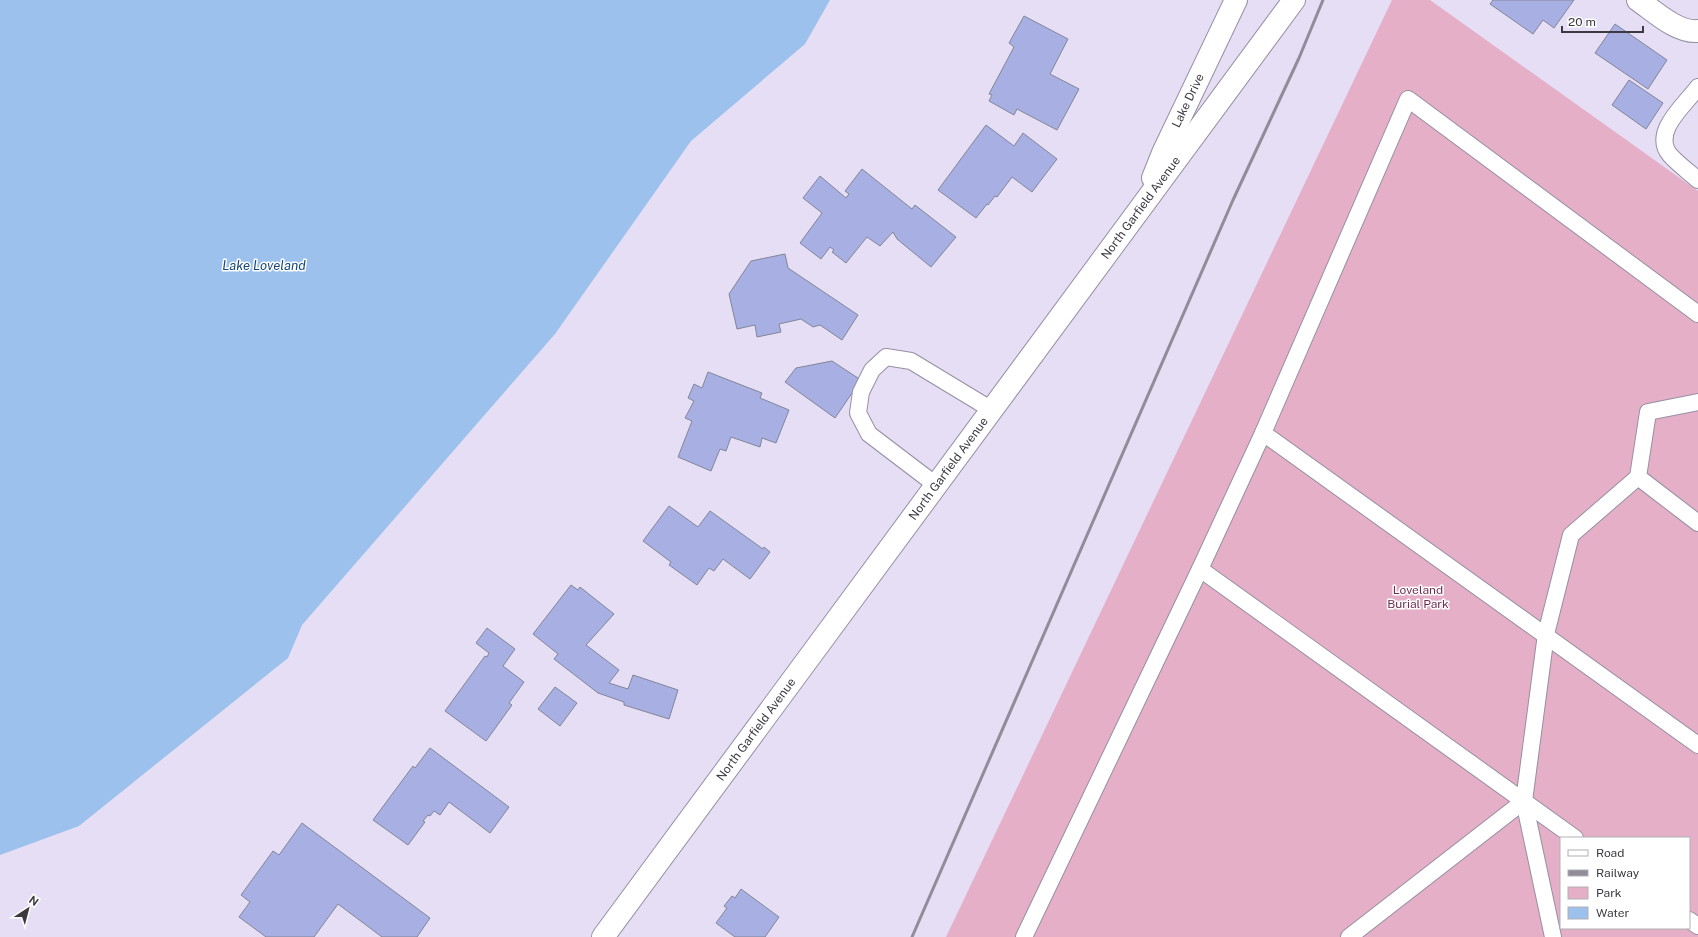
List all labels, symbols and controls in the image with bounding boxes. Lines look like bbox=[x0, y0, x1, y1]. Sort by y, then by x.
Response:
scale bar bbox=[1562, 8, 1643, 34]
text: 20 m bbox=[1568, 15, 1596, 29]
street label: Lake Drive bbox=[1169, 71, 1207, 130]
street label: North Garfield Avenue bbox=[1098, 154, 1183, 262]
water label: Lake Loveland bbox=[222, 258, 306, 273]
street label: North Garfield Avenue bbox=[906, 414, 991, 523]
park label: Loveland Burial Park bbox=[1387, 583, 1449, 611]
street label: North Garfield Avenue bbox=[714, 675, 799, 783]
legend bbox=[1560, 837, 1690, 929]
text: Road bbox=[1596, 846, 1624, 860]
text: Railway bbox=[1596, 866, 1640, 880]
text: Park bbox=[1596, 886, 1622, 900]
north arrow bbox=[8, 889, 48, 929]
text: N bbox=[27, 894, 41, 908]
text: Water bbox=[1596, 906, 1630, 920]

